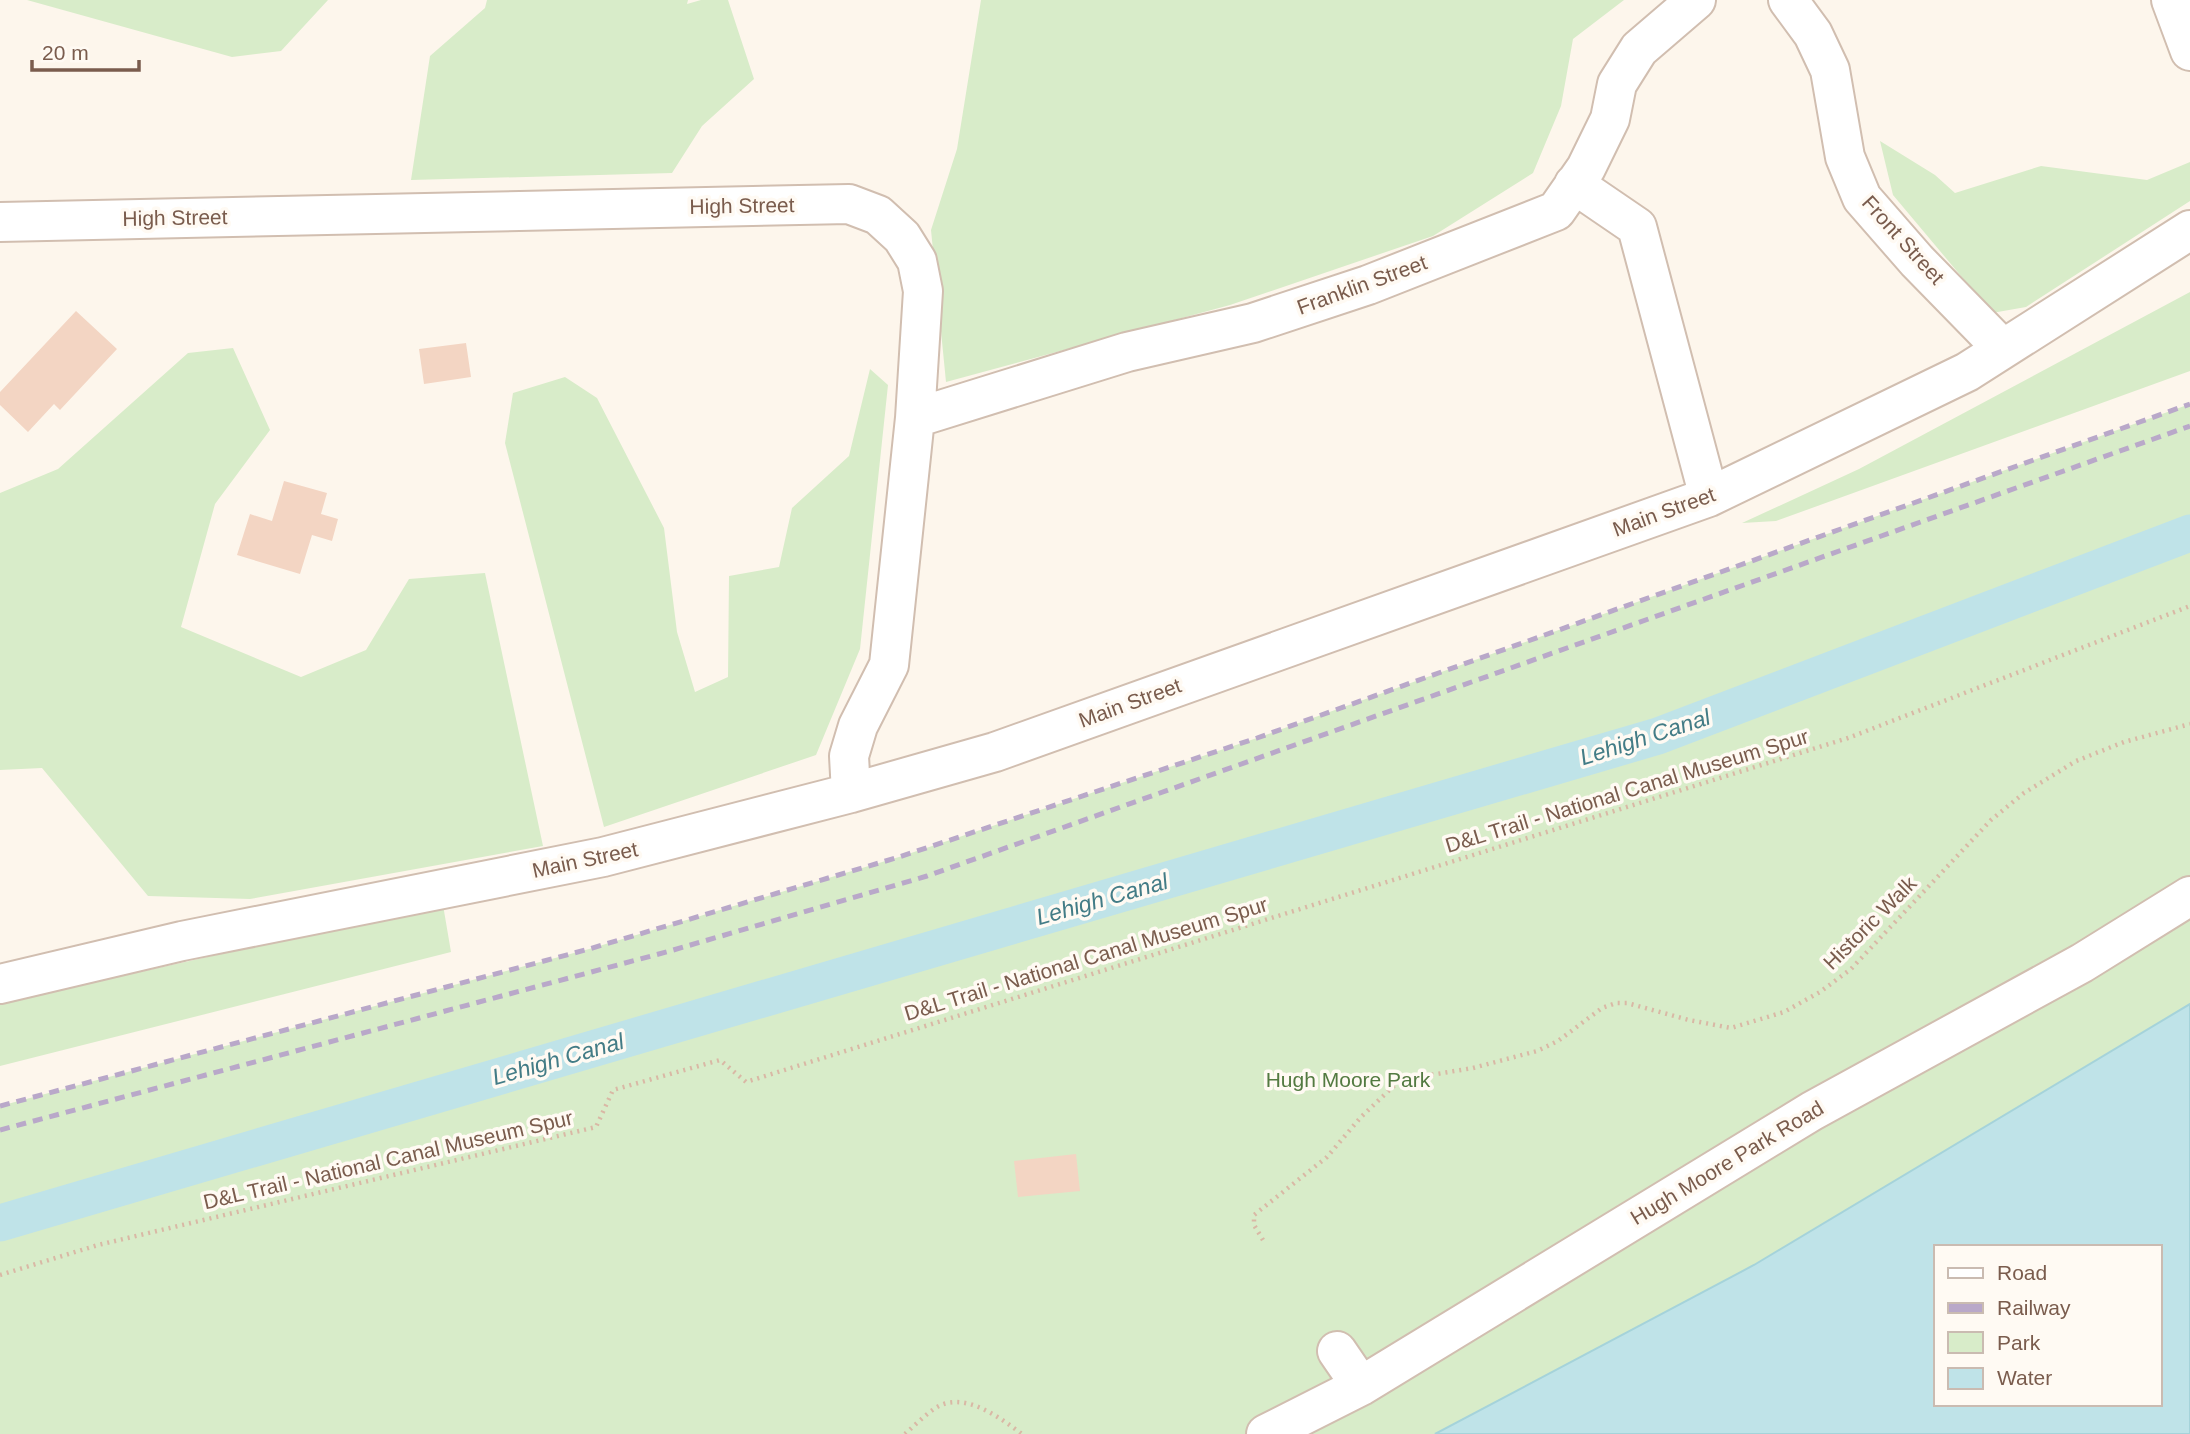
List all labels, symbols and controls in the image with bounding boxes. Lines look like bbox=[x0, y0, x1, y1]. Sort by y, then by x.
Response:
scale bar bbox=[32, 28, 138, 72]
text: 20 m bbox=[42, 41, 89, 64]
street label: Front Street bbox=[1858, 191, 1949, 289]
street label: High Street bbox=[689, 193, 795, 218]
street label: High Street bbox=[122, 205, 228, 230]
street label: Franklin Street bbox=[1294, 250, 1430, 319]
street label: Main Street bbox=[1609, 482, 1718, 541]
street label: Main Street bbox=[1075, 673, 1184, 732]
water label: Lehigh Canal bbox=[1577, 703, 1714, 770]
street label: D&L Trail - National Canal Museum Spur bbox=[1442, 724, 1811, 857]
street label: Main Street bbox=[530, 837, 640, 882]
water label: Lehigh Canal bbox=[1033, 868, 1172, 930]
street label: Historic Walk bbox=[1818, 871, 1921, 974]
street label: D&L Trail - National Canal Museum Spur bbox=[901, 892, 1270, 1025]
water label: Lehigh Canal bbox=[489, 1028, 628, 1090]
park label: Hugh Moore Park bbox=[1266, 1068, 1431, 1091]
street label: Hugh Moore Park Road bbox=[1626, 1096, 1827, 1229]
street label: D&L Trail - National Canal Museum Spur bbox=[201, 1106, 575, 1213]
legend bbox=[1934, 1245, 2162, 1406]
text: Road bbox=[1997, 1261, 2047, 1284]
text: Railway bbox=[1997, 1296, 2071, 1319]
text: Park bbox=[1997, 1331, 2041, 1354]
text: Water bbox=[1997, 1366, 2052, 1389]

